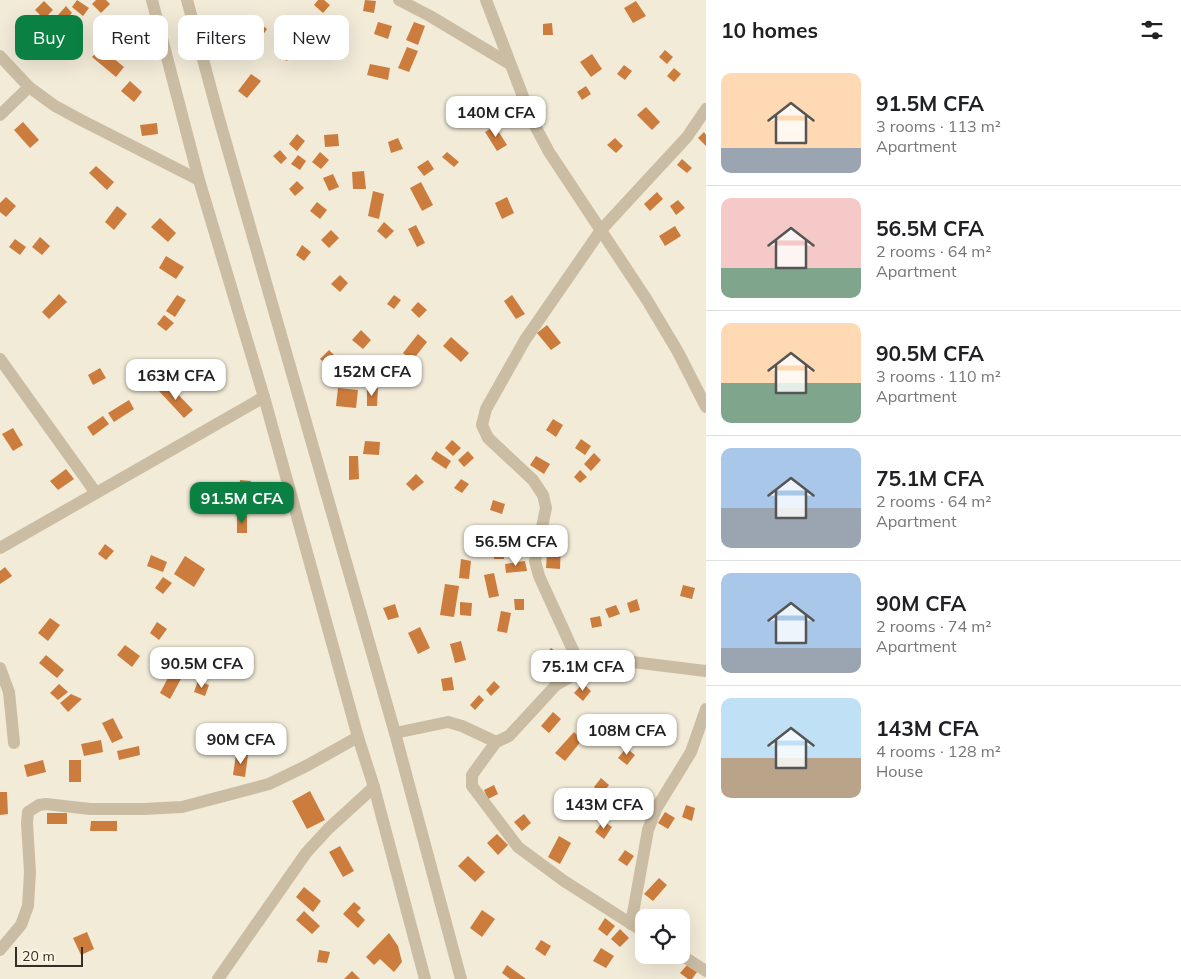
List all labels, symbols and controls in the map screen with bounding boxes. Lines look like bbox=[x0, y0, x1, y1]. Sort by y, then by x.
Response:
chip: Buy bbox=[15, 15, 83, 60]
chip: Rent bbox=[93, 15, 168, 60]
chip: Filters bbox=[178, 15, 264, 60]
chip: New bbox=[274, 15, 349, 60]
icon: filters bbox=[1138, 16, 1166, 44]
text: 10 homes bbox=[721, 17, 818, 43]
text: 91.5M CFA bbox=[876, 90, 984, 116]
icon: home bbox=[761, 93, 821, 153]
pin: 140M CFA bbox=[444, 96, 548, 138]
text: 140M CFA bbox=[457, 102, 535, 122]
text: 3 rooms · 113 m² bbox=[876, 116, 1001, 136]
text: Apartment bbox=[876, 136, 957, 156]
text: 56.5M CFA bbox=[876, 215, 984, 241]
icon: home bbox=[761, 218, 821, 278]
text: 2 rooms · 64 m² bbox=[876, 241, 991, 261]
text: Apartment bbox=[876, 261, 957, 281]
text: 90.5M CFA bbox=[876, 340, 984, 366]
icon: home bbox=[761, 343, 821, 403]
pin: 152M CFA bbox=[320, 354, 424, 397]
pin: 163M CFA bbox=[124, 358, 228, 401]
text: 152M CFA bbox=[333, 361, 411, 381]
text: 163M CFA bbox=[137, 365, 215, 385]
text: 3 rooms · 110 m² bbox=[876, 366, 1001, 386]
text: Apartment bbox=[876, 386, 957, 406]
text: 75.1M CFA bbox=[876, 465, 984, 491]
icon: home bbox=[761, 468, 821, 528]
pin: 91.5M CFA bbox=[185, 482, 299, 524]
text: 91.5M CFA bbox=[201, 488, 283, 508]
text: 2 rooms · 64 m² bbox=[876, 491, 991, 511]
text: Apartment bbox=[876, 511, 957, 531]
pin: 56.5M CFA bbox=[459, 524, 573, 567]
text: 56.5M CFA bbox=[475, 531, 557, 551]
text: 90M CFA bbox=[876, 590, 966, 616]
icon: home bbox=[761, 593, 821, 653]
text: 2 rooms · 74 m² bbox=[876, 616, 991, 636]
text: Apartment bbox=[876, 636, 957, 656]
pin: 90.5M CFA bbox=[145, 646, 259, 689]
pin: 75.1M CFA bbox=[526, 650, 640, 692]
text: 90.5M CFA bbox=[161, 653, 243, 673]
text: 75.1M CFA bbox=[542, 656, 624, 676]
pin: 108M CFA bbox=[575, 714, 679, 756]
text: 143M CFA bbox=[876, 715, 979, 741]
icon: home bbox=[761, 718, 821, 778]
text: 108M CFA bbox=[588, 720, 666, 740]
pin: 90M CFA bbox=[195, 722, 287, 765]
text: 90M CFA bbox=[207, 729, 275, 749]
text: 4 rooms · 128 m² bbox=[876, 741, 1001, 761]
text: House bbox=[876, 761, 923, 781]
pin: 143M CFA bbox=[552, 788, 656, 830]
text: 143M CFA bbox=[565, 794, 643, 814]
map controls bbox=[635, 909, 690, 964]
button: locate bbox=[635, 909, 690, 964]
scale bar bbox=[15, 944, 82, 967]
text: 20 m bbox=[22, 947, 55, 965]

